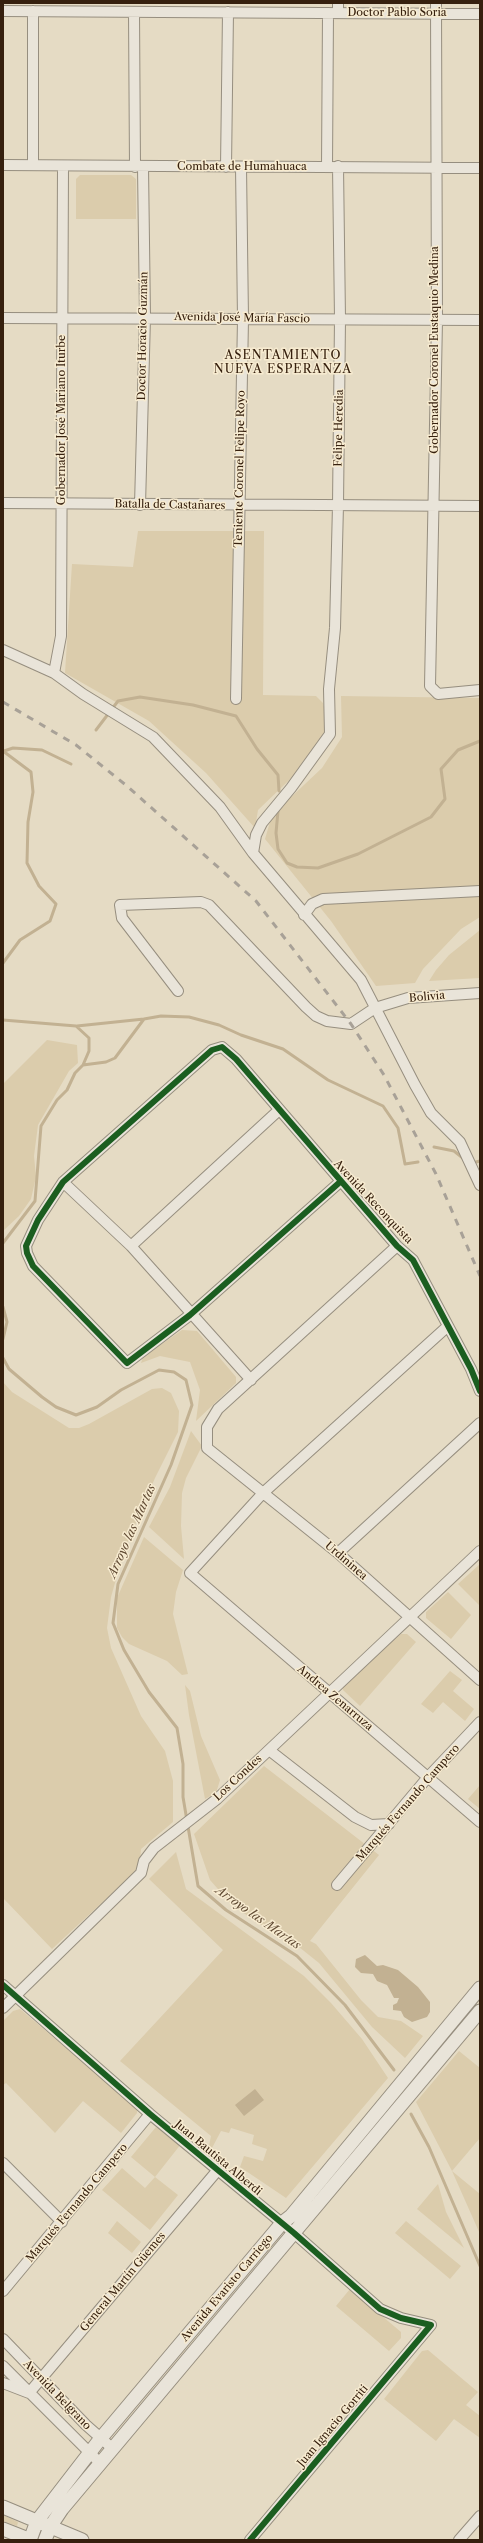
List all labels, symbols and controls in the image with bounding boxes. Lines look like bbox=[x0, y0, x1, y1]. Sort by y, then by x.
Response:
street label: Doctor Pablo Soria bbox=[347, 6, 447, 20]
street label: Combate de Humahuaca bbox=[177, 160, 307, 174]
street label: Gobernador Coronel Eustaquio Medina bbox=[428, 246, 442, 454]
street label: Doctor Horacio Guzmán bbox=[135, 271, 151, 401]
street label: Avenida José María Fascio bbox=[174, 310, 310, 326]
street label: Gobernador José Mariano Iturbe bbox=[55, 335, 69, 505]
district label: ASENTAMIENTO NUEVA ESPERANZA bbox=[214, 349, 352, 377]
street label: Felipe Heredia bbox=[332, 389, 346, 467]
street label: Teniente Coronel Felipe Royo bbox=[232, 390, 248, 548]
street label: Batalla de Castañares bbox=[114, 497, 226, 513]
street label: Bolivia bbox=[408, 989, 446, 1005]
street label: Avenida Reconquista bbox=[331, 1157, 415, 1247]
water label: Arroyo las Martas bbox=[105, 1482, 159, 1580]
street label: Urdininea bbox=[322, 1539, 370, 1583]
street label: Andrea Zenarruza bbox=[294, 1662, 376, 1734]
street label: Marqués Fernando Campero bbox=[354, 1742, 462, 1864]
street label: Los Condes bbox=[211, 1752, 265, 1804]
water label: Arroyo las Martas bbox=[213, 1883, 303, 1953]
street label: Juan Bautista Alberdi bbox=[172, 2118, 264, 2198]
street label: Marqués Fernando Campero bbox=[23, 2141, 131, 2265]
street label: General Martín Güemes bbox=[77, 2230, 169, 2334]
street label: Avenida Evaristo Carriego bbox=[178, 2232, 276, 2344]
street label: Avenida Belgrano bbox=[20, 2357, 94, 2433]
street label: Juan Ignacio Gorriti bbox=[295, 2382, 371, 2470]

